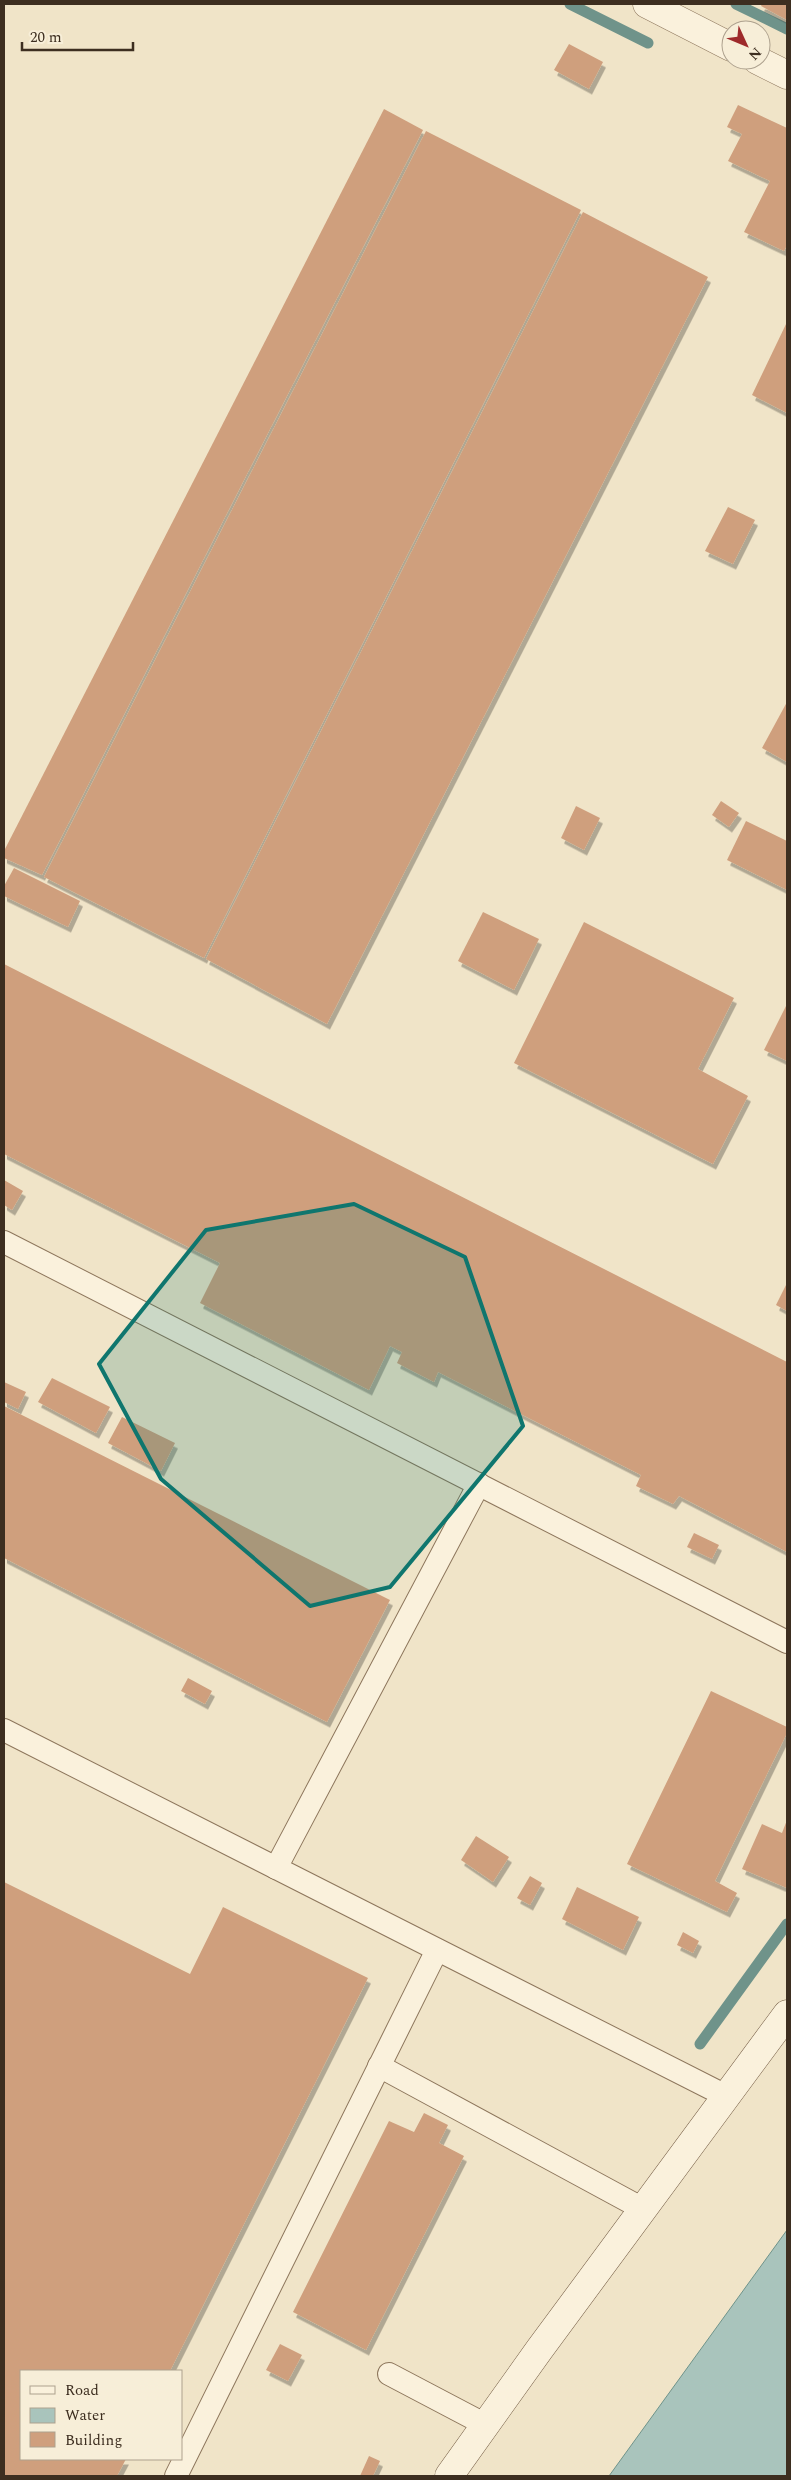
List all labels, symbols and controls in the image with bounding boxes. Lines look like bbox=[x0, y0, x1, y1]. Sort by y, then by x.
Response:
scale bar bbox=[22, 20, 134, 52]
north arrow bbox=[721, 20, 771, 70]
text: 20 m bbox=[30, 26, 62, 49]
text: N bbox=[743, 42, 767, 65]
legend bbox=[20, 2370, 182, 2460]
text: Road bbox=[65, 2379, 99, 2402]
text: Water bbox=[65, 2404, 105, 2427]
text: Building bbox=[65, 2429, 122, 2452]

